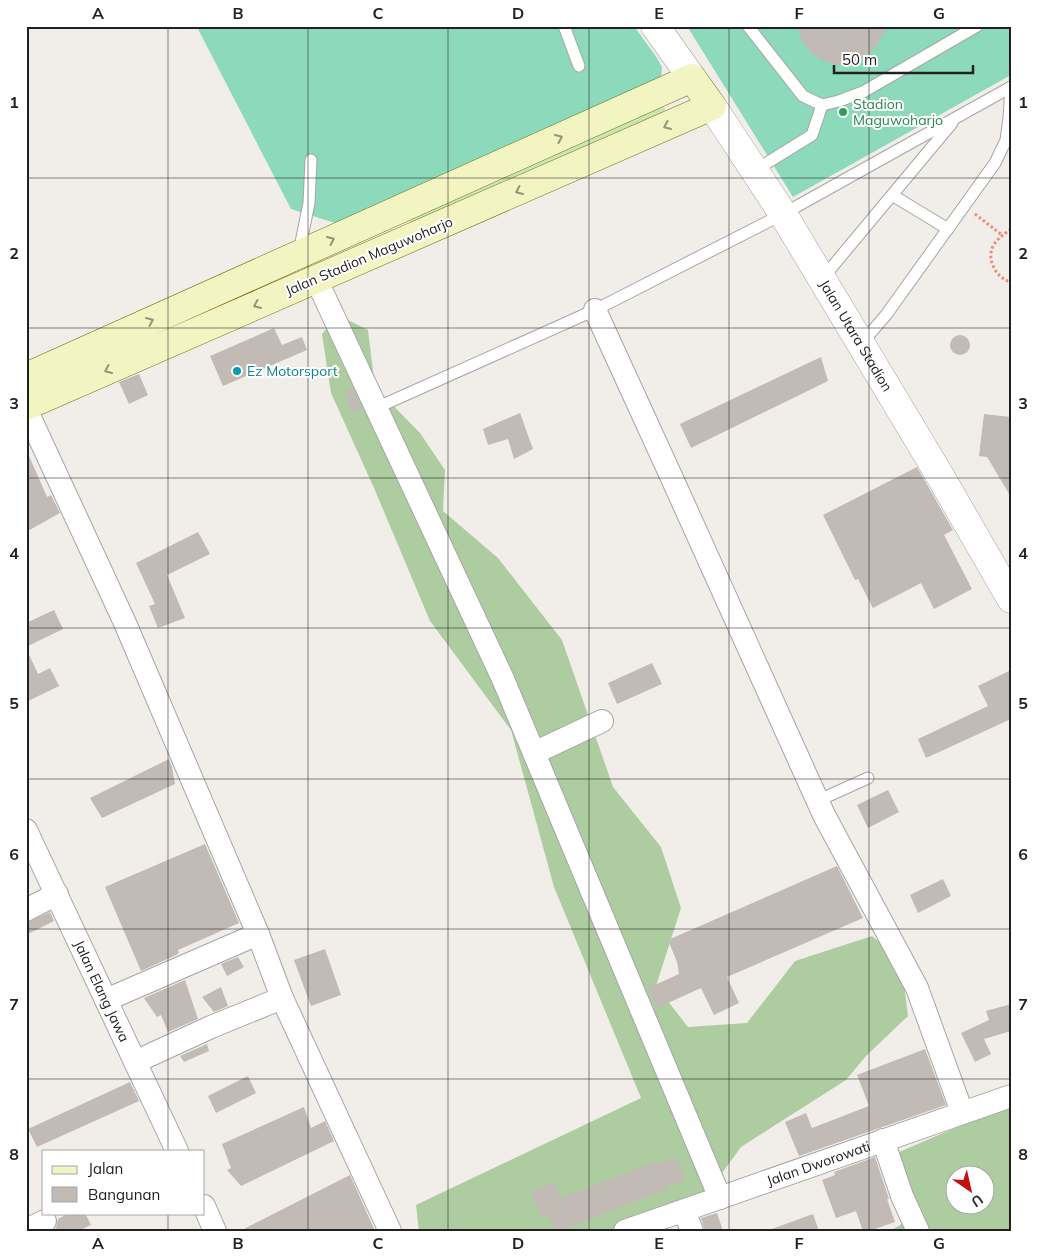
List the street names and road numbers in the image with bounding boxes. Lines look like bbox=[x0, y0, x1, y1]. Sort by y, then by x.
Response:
street label: Jalan Stadion Maguwoharjo bbox=[283, 213, 455, 299]
street label: Jalan Utara Stadion bbox=[815, 276, 896, 395]
street label: Jalan Elang Jawa bbox=[70, 937, 133, 1045]
street label: Jalan Dworowati bbox=[764, 1137, 873, 1190]

